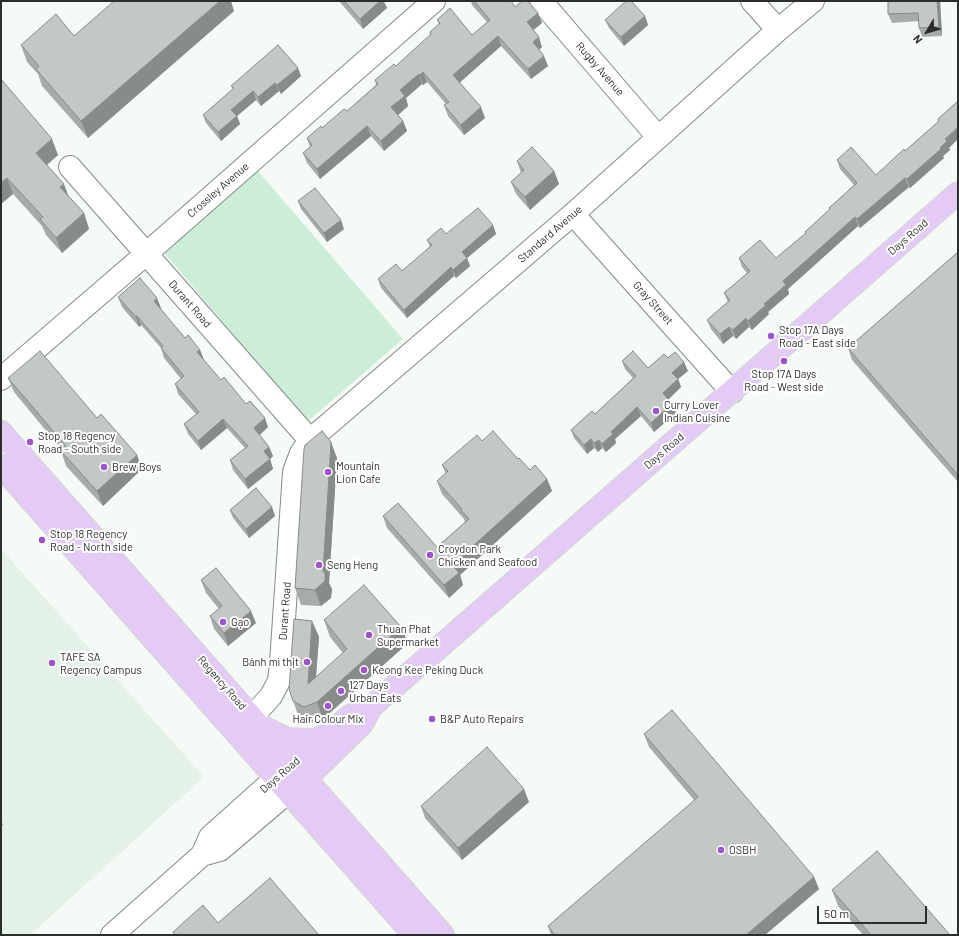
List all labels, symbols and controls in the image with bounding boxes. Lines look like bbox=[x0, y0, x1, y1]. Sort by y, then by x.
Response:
north arrow bbox=[907, 12, 947, 52]
text: N bbox=[910, 33, 925, 47]
street label: Rugby Avenue bbox=[573, 40, 627, 98]
street label: Crossley Avenue bbox=[184, 160, 252, 220]
street label: Standard Avenue bbox=[515, 203, 585, 265]
street label: Days Road bbox=[885, 216, 931, 258]
street label: Durant Road bbox=[166, 278, 214, 330]
street label: Gray Street bbox=[630, 279, 676, 327]
place label: Stop 17A Days Road - East side bbox=[779, 323, 856, 349]
marker: Stop 17A Days Road - East side bbox=[766, 331, 776, 341]
marker: Stop 17A Days Road - West side bbox=[779, 356, 789, 366]
place label: Stop 17A Days Road - West side bbox=[744, 367, 824, 393]
place label: Curry Lover Indian Cuisine bbox=[664, 398, 730, 424]
marker: Curry Lover Indian Cuisine bbox=[651, 406, 661, 416]
place label: Stop 18 Regency Road - South side bbox=[38, 429, 121, 455]
street label: Days Road bbox=[641, 430, 687, 472]
marker: Stop 18 Regency Road - South side bbox=[25, 437, 35, 447]
place label: Mountain Lion Cafe bbox=[336, 459, 381, 485]
place label: Brew Boys bbox=[112, 460, 161, 474]
marker: Brew Boys bbox=[99, 462, 109, 472]
marker: Mountain Lion Cafe bbox=[323, 467, 333, 477]
place label: Stop 18 Regency Road - North side bbox=[50, 527, 133, 553]
marker: Stop 18 Regency Road - North side bbox=[37, 535, 47, 545]
place label: Croydon Park Chicken and Seafood bbox=[438, 542, 537, 568]
marker: Croydon Park Chicken and Seafood bbox=[425, 550, 435, 560]
place label: Seng Heng bbox=[327, 558, 378, 572]
marker: Seng Heng bbox=[314, 560, 324, 570]
street label: Durant Road bbox=[276, 581, 294, 641]
place label: Gạo bbox=[231, 615, 249, 629]
marker: Gạo bbox=[218, 617, 228, 627]
place label: Thuan Phat Supermarket bbox=[377, 622, 439, 648]
marker: Thuan Phat Supermarket bbox=[364, 630, 374, 640]
place label: TAFE SA Regency Campus bbox=[60, 650, 142, 676]
street label: Regency Road bbox=[195, 653, 249, 713]
place label: Bánh mì thịt bbox=[242, 655, 299, 669]
marker: Bánh mì thịt bbox=[302, 657, 312, 667]
marker: TAFE SA Regency Campus bbox=[47, 658, 57, 668]
place label: Keong Kee Peking Duck bbox=[372, 663, 483, 677]
marker: Keong Kee Peking Duck bbox=[359, 665, 369, 675]
place label: 127 Days Urban Eats bbox=[349, 678, 401, 704]
marker: 127 Days Urban Eats bbox=[336, 686, 346, 696]
marker: Hair Colour Mix bbox=[323, 701, 333, 711]
place label: Hair Colour Mix bbox=[292, 712, 364, 726]
place label: B&P Auto Repairs bbox=[440, 712, 524, 726]
marker: B&P Auto Repairs bbox=[427, 714, 437, 724]
street label: Days Road bbox=[257, 754, 303, 796]
place label: OSBH bbox=[729, 843, 756, 857]
marker: OSBH bbox=[716, 845, 726, 855]
scale bar bbox=[819, 898, 929, 924]
text: 50 m bbox=[824, 906, 849, 920]

